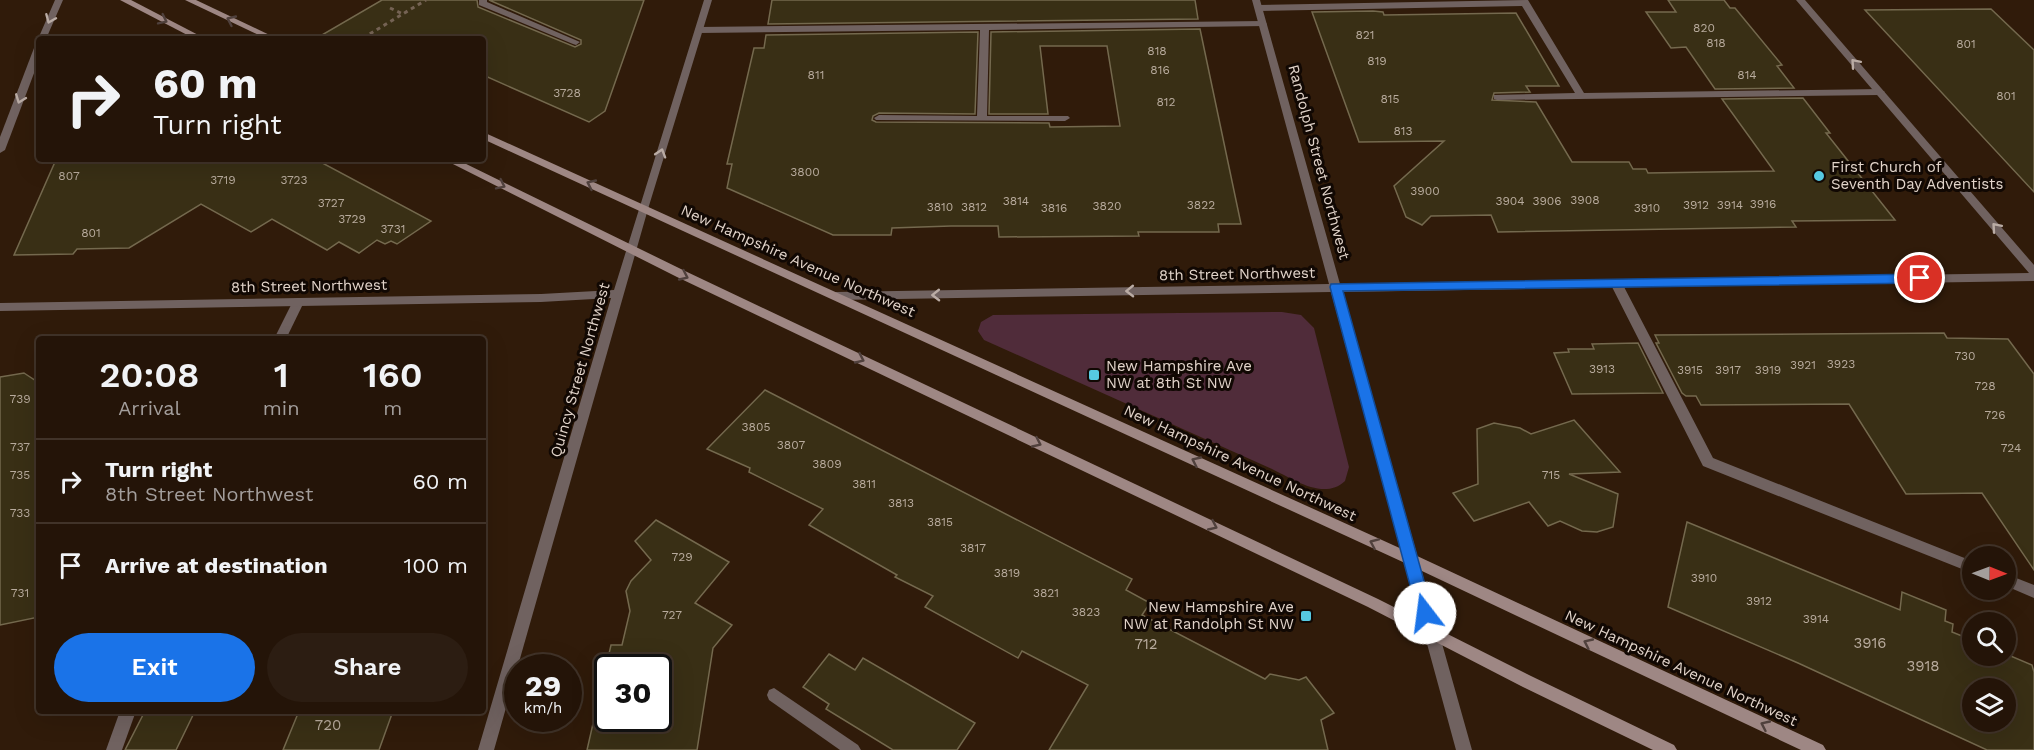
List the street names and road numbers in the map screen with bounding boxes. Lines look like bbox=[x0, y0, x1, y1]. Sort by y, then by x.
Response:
street label: Randolph Street Northwest bbox=[1284, 63, 1354, 262]
street label: New Hampshire Avenue Northwest bbox=[678, 201, 918, 321]
street label: 8th Street Northwest bbox=[1159, 264, 1316, 284]
street label: 8th Street Northwest bbox=[231, 276, 388, 296]
street label: Quincy Street Northwest bbox=[546, 280, 614, 459]
street label: New Hampshire Avenue Northwest bbox=[1121, 401, 1360, 525]
street label: New Hampshire Avenue Northwest bbox=[1562, 606, 1801, 730]

